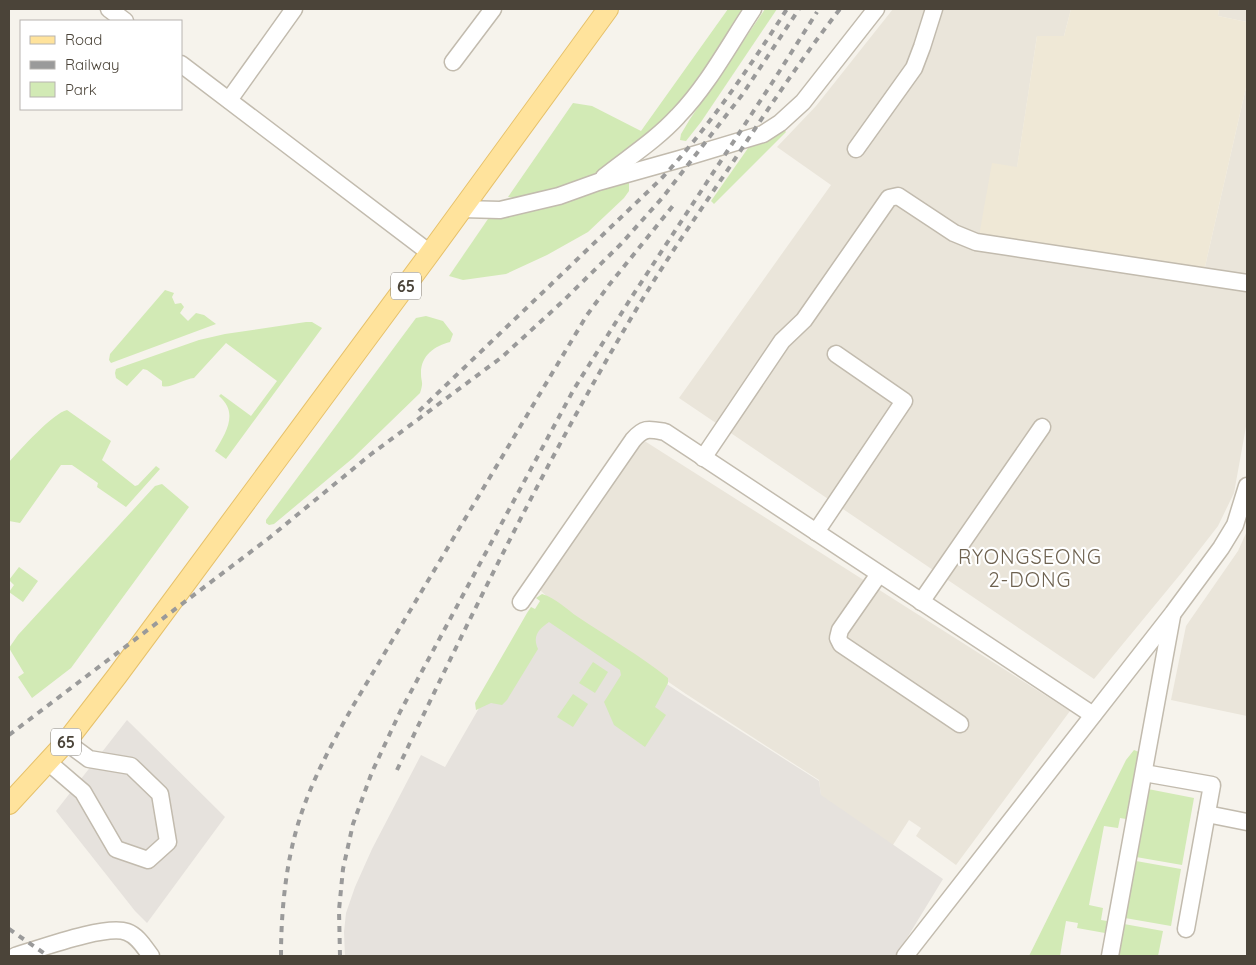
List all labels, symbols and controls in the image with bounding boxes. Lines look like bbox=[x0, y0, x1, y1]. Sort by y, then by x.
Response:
legend bbox=[20, 20, 182, 110]
text: Road bbox=[65, 30, 102, 49]
text: Railway bbox=[65, 55, 120, 74]
text: Park bbox=[65, 80, 97, 99]
road number: 65 bbox=[391, 272, 421, 300]
district label: RYONGSEONG 2-DONG bbox=[958, 544, 1102, 592]
road number: 65 bbox=[51, 729, 81, 756]

